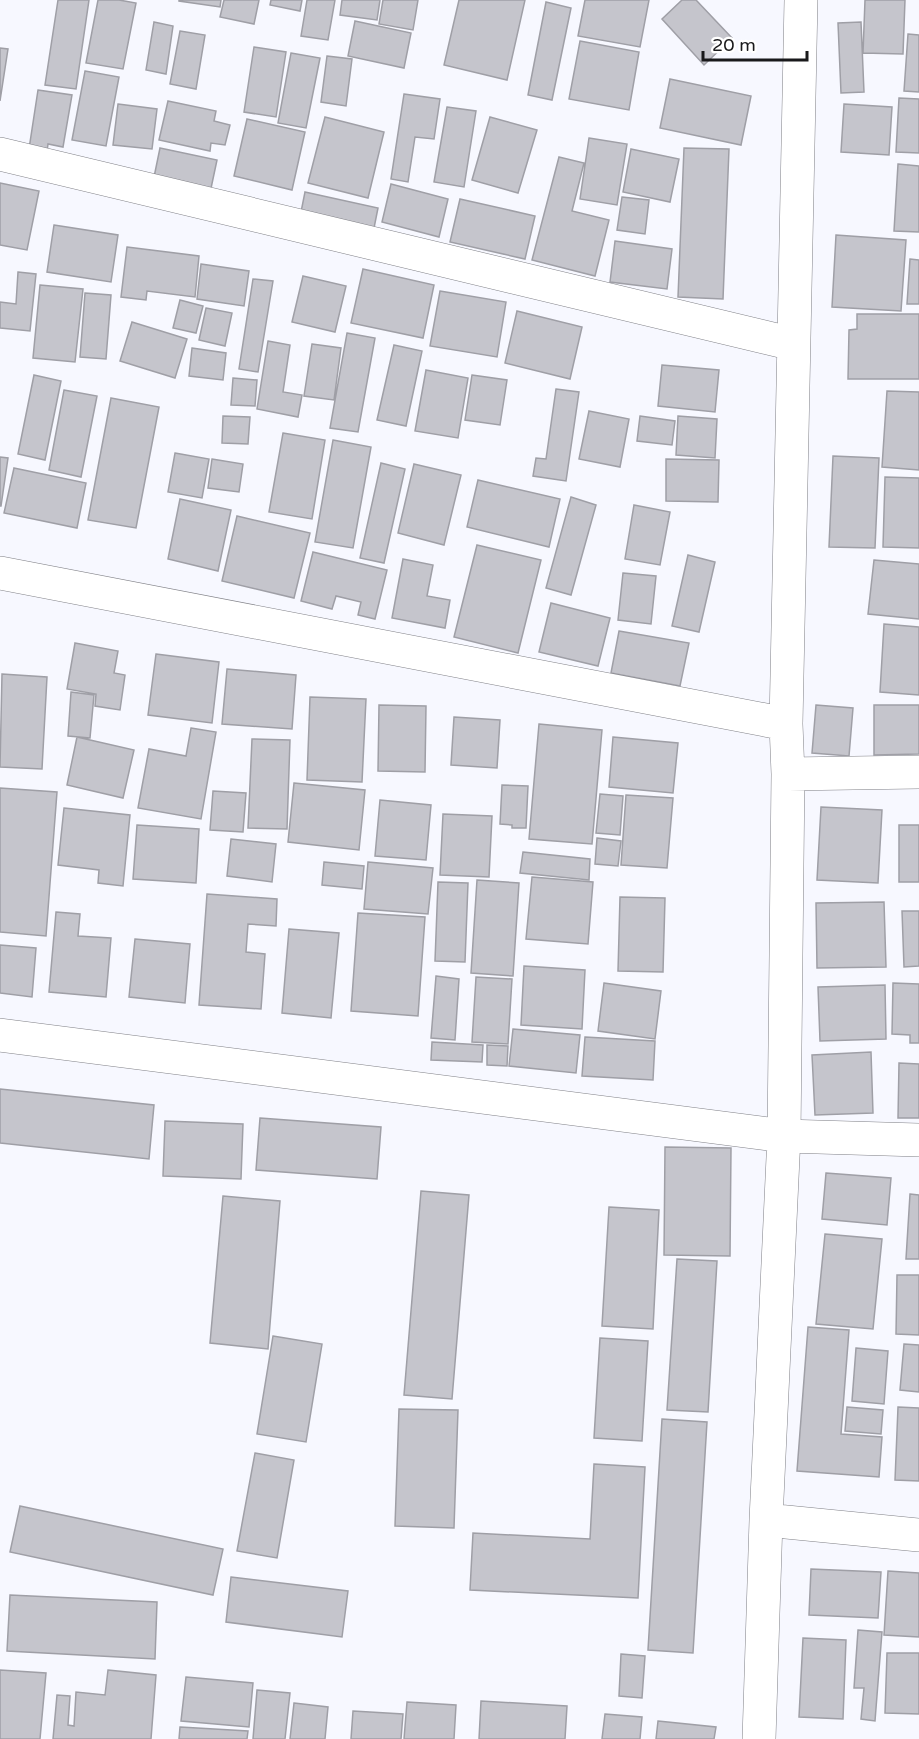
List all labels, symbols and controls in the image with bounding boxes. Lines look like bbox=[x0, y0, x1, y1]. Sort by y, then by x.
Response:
scale bar bbox=[703, 24, 806, 62]
text: 20 m bbox=[712, 34, 756, 56]

